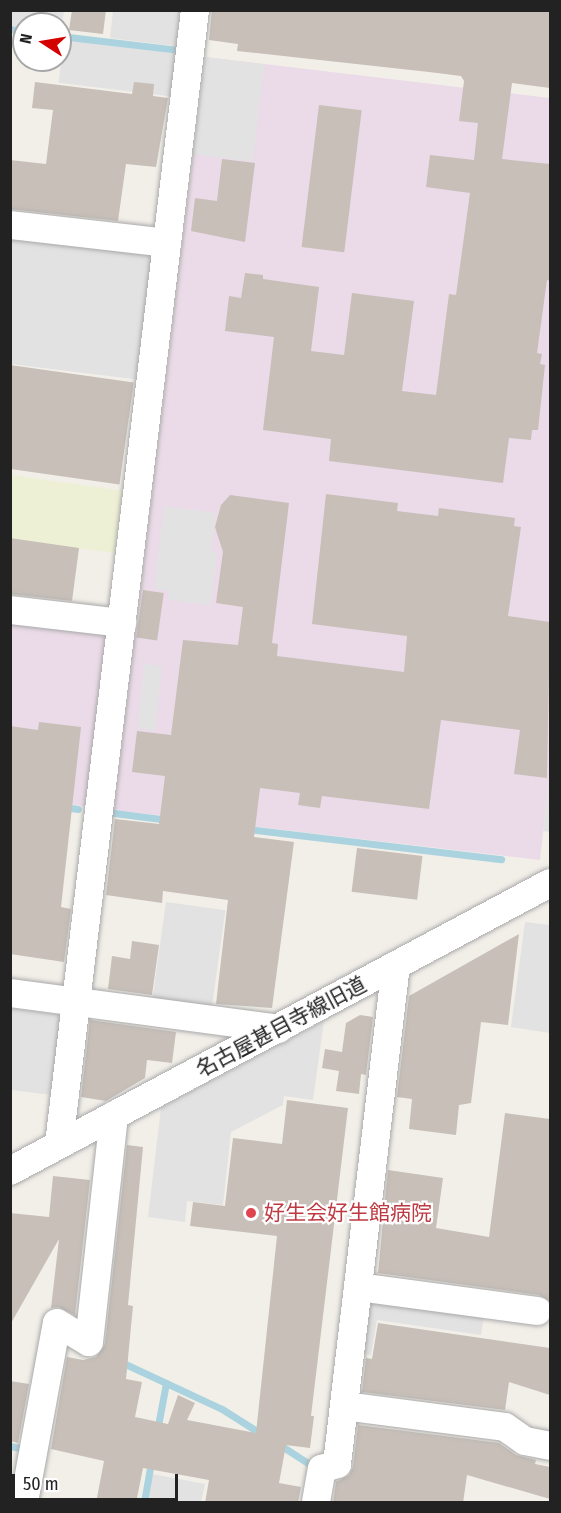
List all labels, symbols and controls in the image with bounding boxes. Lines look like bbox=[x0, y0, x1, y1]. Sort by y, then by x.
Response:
north arrow bbox=[12, 12, 72, 72]
text: N bbox=[16, 32, 36, 45]
street label: 名古屋甚目寺線旧道 bbox=[192, 972, 370, 1082]
place label: 好生会好生館病院 bbox=[264, 1200, 432, 1226]
marker: 好生会好生館病院 bbox=[242, 1204, 260, 1222]
scale bar bbox=[15, 1462, 182, 1500]
text: 50 m bbox=[23, 1473, 59, 1495]

